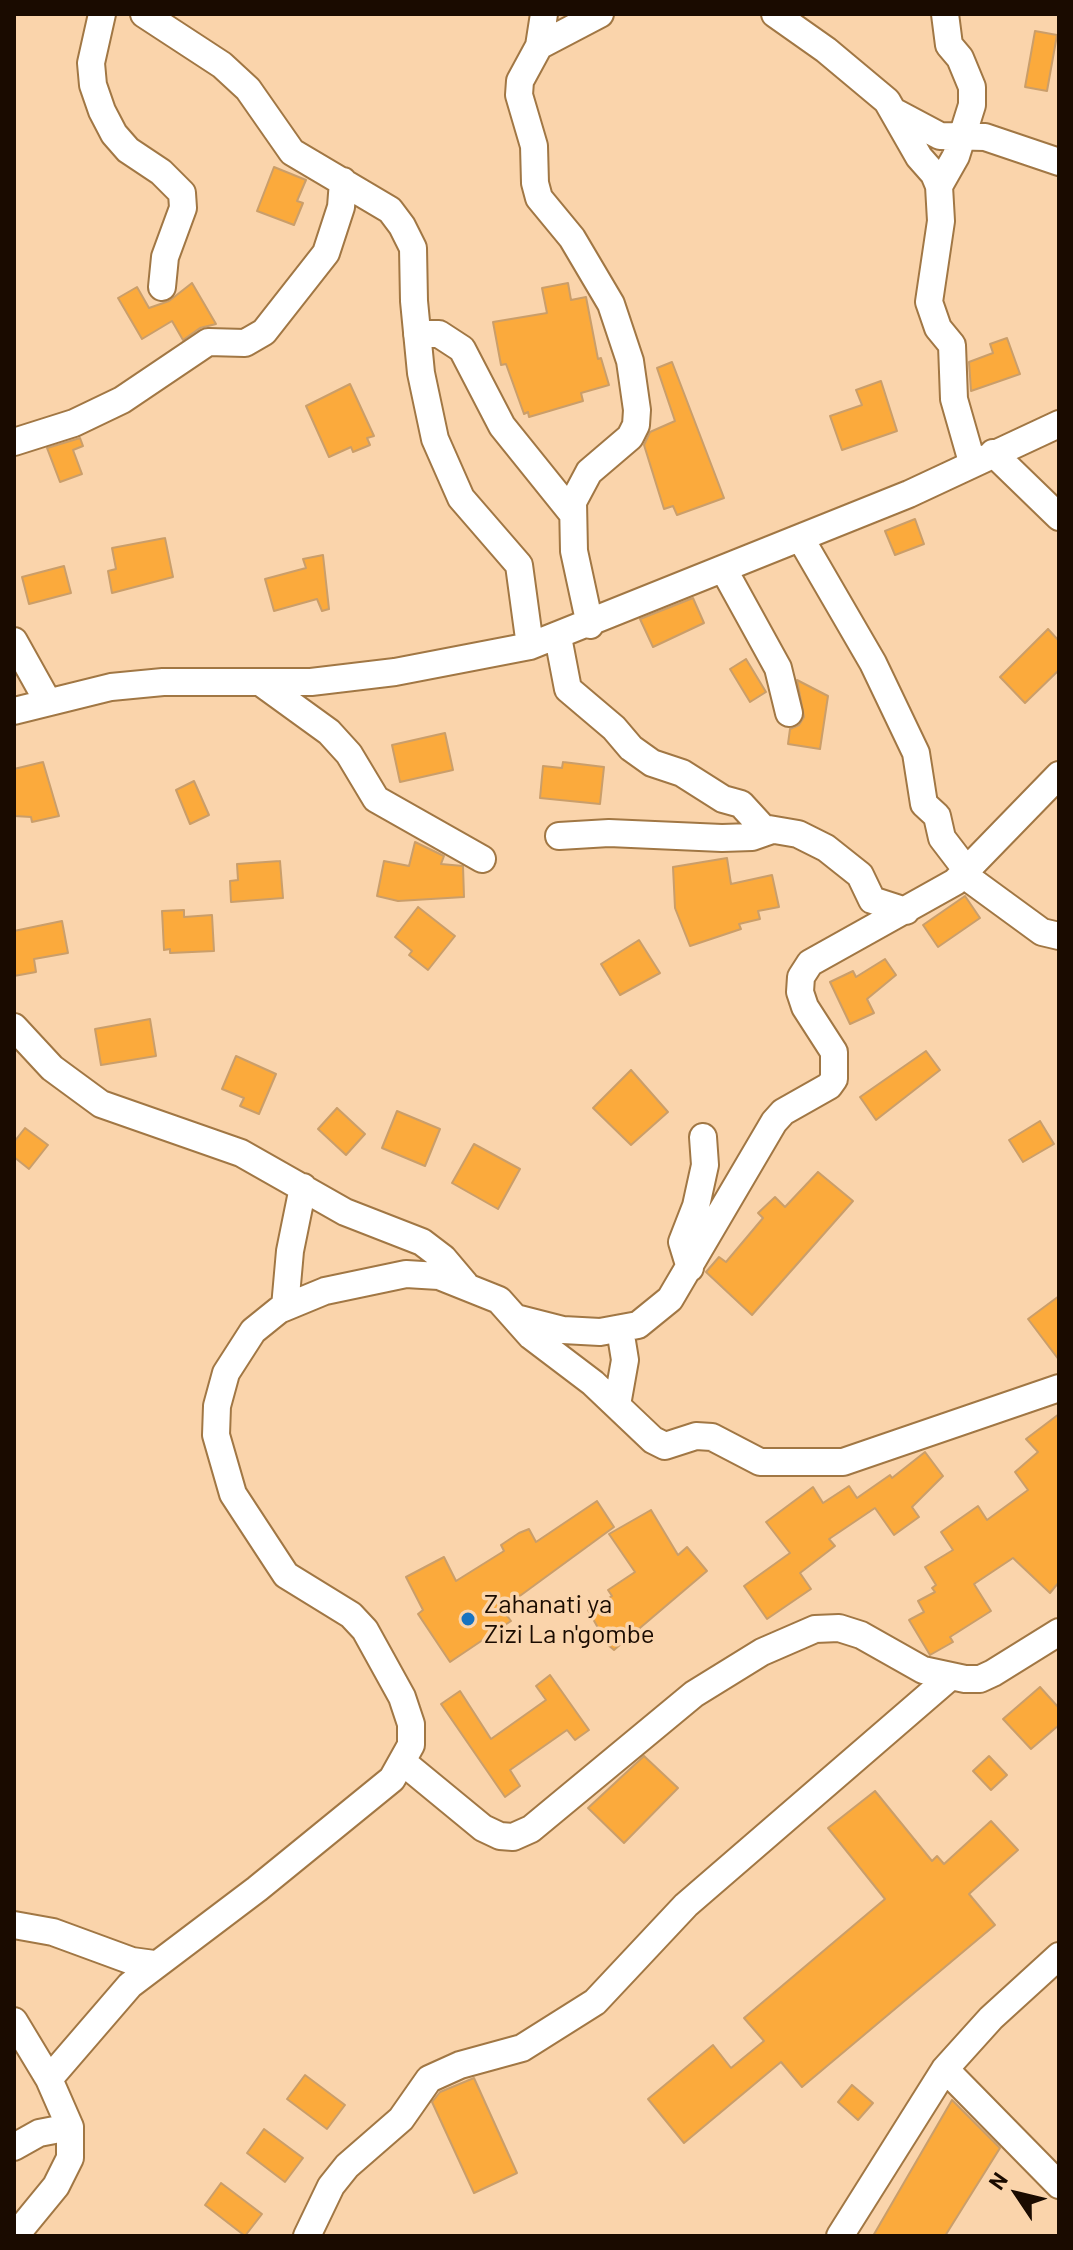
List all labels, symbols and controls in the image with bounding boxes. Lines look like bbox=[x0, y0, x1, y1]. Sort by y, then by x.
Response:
place label: Zahanati ya Zizi La n'gombe bbox=[484, 1588, 655, 1650]
marker: Zahanati ya Zizi La n'gombe bbox=[459, 1610, 477, 1628]
north arrow bbox=[977, 2154, 1057, 2234]
text: N bbox=[982, 2167, 1012, 2194]

